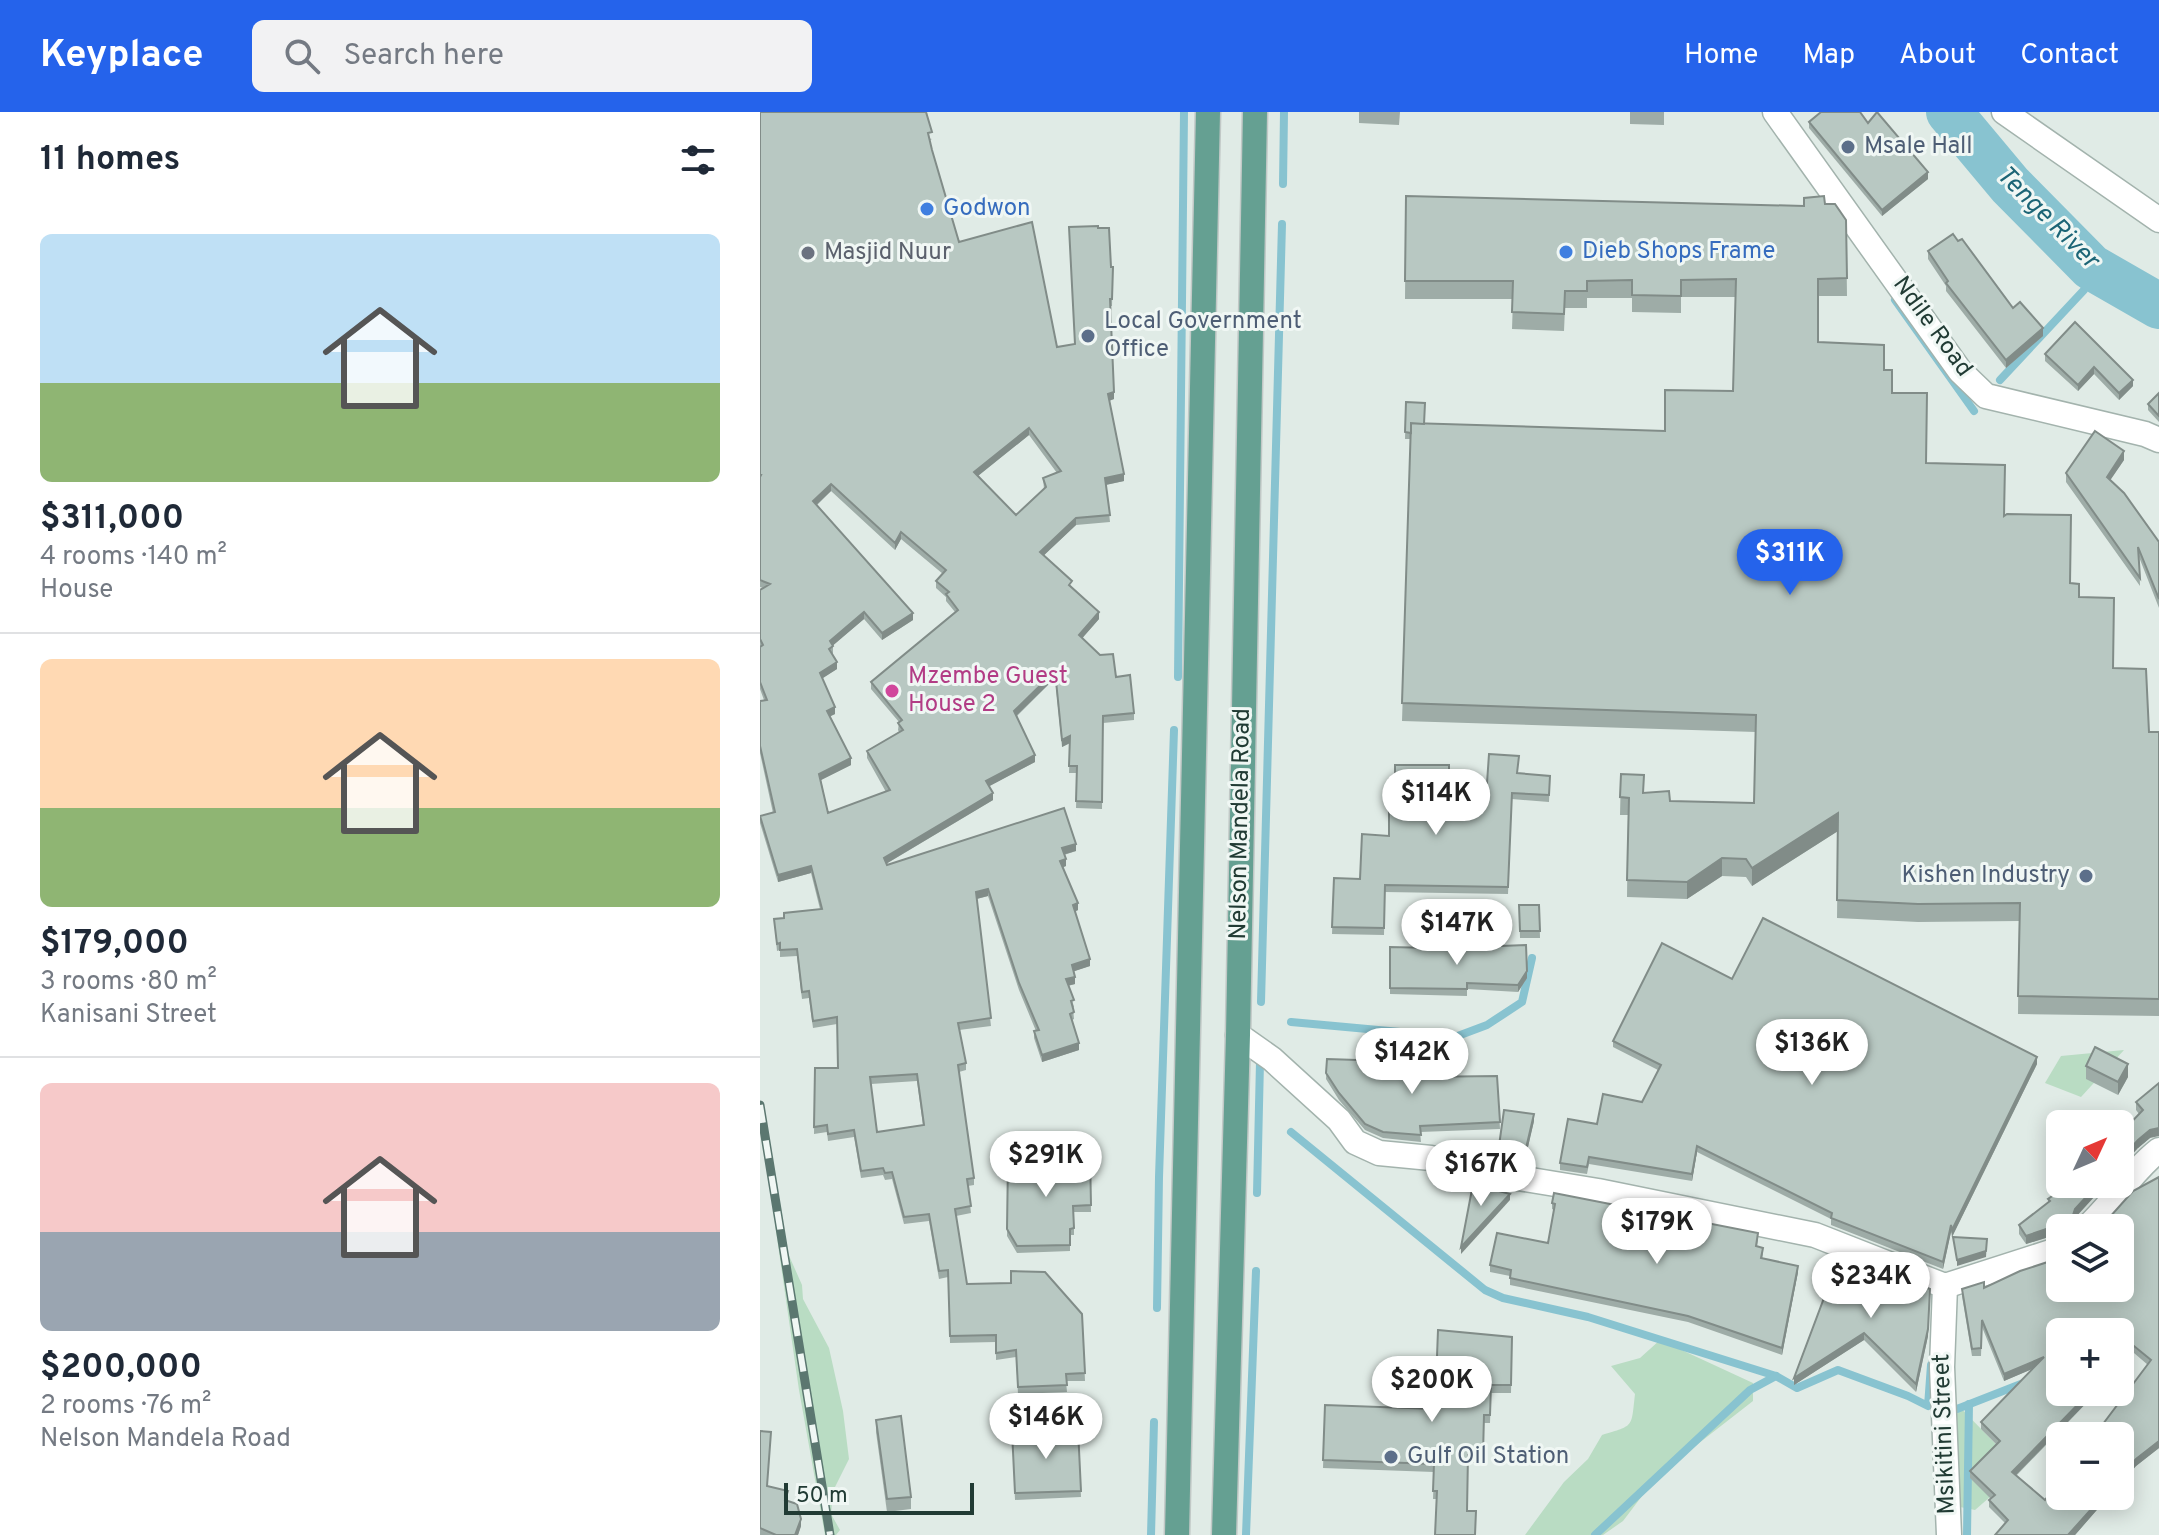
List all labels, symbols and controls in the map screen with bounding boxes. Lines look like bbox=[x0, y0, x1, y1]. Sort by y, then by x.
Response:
search box bbox=[252, 20, 812, 92]
text: Keyplace bbox=[40, 32, 204, 81]
icon: search bbox=[280, 34, 324, 78]
text: Search here bbox=[344, 38, 504, 75]
text: Home bbox=[1684, 38, 1758, 74]
text: Map bbox=[1802, 38, 1855, 74]
text: About bbox=[1899, 38, 1976, 74]
text: Contact bbox=[2020, 38, 2119, 74]
place label: Msale Hall bbox=[1864, 132, 1973, 162]
icon: filters bbox=[676, 138, 720, 182]
marker: Msale Hall bbox=[1839, 138, 1857, 156]
text: 11 homes bbox=[40, 139, 180, 182]
water label: Tenge River bbox=[1988, 159, 2107, 278]
place label: Godwon bbox=[943, 194, 1030, 224]
marker: Godwon bbox=[918, 200, 936, 218]
place label: Dieb Shops Frame bbox=[1582, 237, 1775, 267]
place label: Masjid Nuur bbox=[824, 238, 951, 268]
marker: Dieb Shops Frame bbox=[1557, 243, 1575, 261]
marker: Masjid Nuur bbox=[799, 244, 817, 262]
street label: Ndile Road bbox=[1885, 271, 1979, 383]
icon: home bbox=[308, 286, 452, 430]
place label: Local Government Office bbox=[1104, 307, 1302, 365]
marker: Local Government Office bbox=[1079, 327, 1097, 345]
text: $311,000 bbox=[40, 498, 184, 541]
pin: $311K bbox=[1734, 529, 1846, 597]
text: $311K bbox=[1755, 538, 1825, 571]
text: 4 rooms · 140 m² bbox=[40, 541, 227, 574]
text: House bbox=[40, 574, 113, 607]
place label: Mzembe Guest House 2 bbox=[908, 662, 1068, 720]
marker: Mzembe Guest House 2 bbox=[883, 682, 901, 700]
street label: Nelson Mandela Road bbox=[1224, 708, 1258, 940]
icon: home bbox=[308, 711, 452, 855]
pin: $114K bbox=[1380, 769, 1492, 837]
text: $114K bbox=[1400, 778, 1472, 811]
place label: Kishen Industry bbox=[1902, 861, 2070, 891]
marker: Kishen Industry bbox=[2077, 867, 2095, 885]
pin: $147K bbox=[1401, 899, 1513, 967]
text: $147K bbox=[1419, 908, 1495, 941]
text: $179,000 bbox=[40, 923, 189, 966]
text: 3 rooms · 80 m² bbox=[40, 966, 217, 999]
text: Kanisani Street bbox=[40, 999, 217, 1032]
pin: $136K bbox=[1756, 1019, 1868, 1087]
pin: $142K bbox=[1356, 1028, 1468, 1096]
text: $136K bbox=[1774, 1028, 1850, 1061]
text: $142K bbox=[1373, 1037, 1451, 1070]
north arrow bbox=[2046, 1110, 2134, 1198]
map controls bbox=[2046, 1110, 2134, 1510]
pin: $291K bbox=[990, 1131, 1102, 1199]
icon: home bbox=[308, 1135, 452, 1279]
text: $291K bbox=[1008, 1140, 1084, 1173]
pin: $167K bbox=[1425, 1140, 1537, 1208]
text: $167K bbox=[1444, 1149, 1518, 1182]
pin: $179K bbox=[1601, 1198, 1713, 1266]
text: $179K bbox=[1620, 1207, 1694, 1240]
button: layers bbox=[2046, 1214, 2134, 1302]
pin: $234K bbox=[1815, 1252, 1927, 1320]
text: $234K bbox=[1830, 1261, 1912, 1294]
button: + bbox=[2046, 1318, 2134, 1406]
text: $200,000 bbox=[40, 1347, 202, 1390]
street label: Msikitini Street bbox=[1927, 1353, 1963, 1515]
pin: $200K bbox=[1376, 1356, 1488, 1424]
text: $200K bbox=[1390, 1365, 1474, 1398]
text: 2 rooms · 76 m² bbox=[40, 1390, 212, 1423]
pin: $146K bbox=[990, 1393, 1102, 1461]
text: $146K bbox=[1007, 1402, 1085, 1435]
button: − bbox=[2046, 1422, 2134, 1510]
text: Nelson Mandela Road bbox=[40, 1423, 291, 1456]
place label: Gulf Oil Station bbox=[1407, 1442, 1569, 1472]
marker: Gulf Oil Station bbox=[1382, 1448, 1400, 1466]
scale bar bbox=[784, 1479, 974, 1515]
text: 50 m bbox=[796, 1483, 848, 1510]

